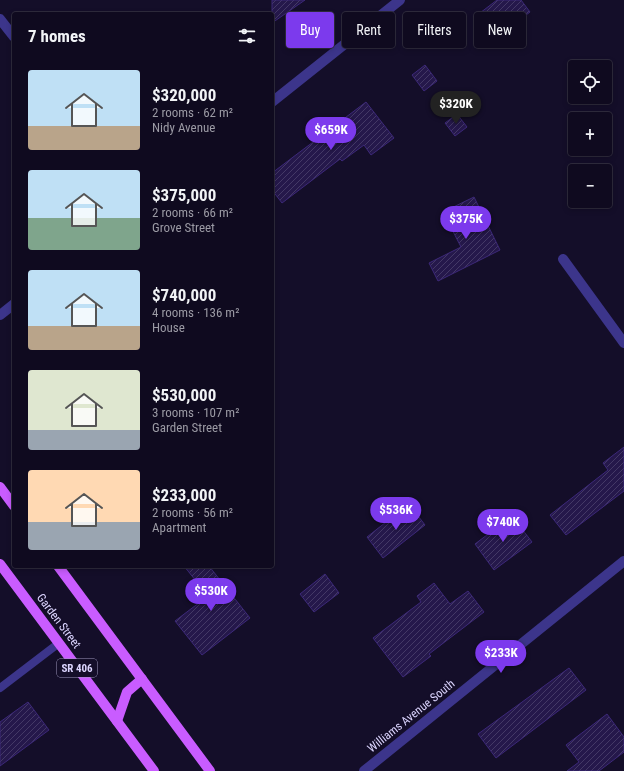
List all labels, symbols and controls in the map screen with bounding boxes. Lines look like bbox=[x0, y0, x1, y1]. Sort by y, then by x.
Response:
chip: Buy bbox=[286, 12, 334, 48]
chip: Rent bbox=[342, 12, 395, 48]
chip: Filters bbox=[403, 12, 466, 48]
chip: New bbox=[474, 12, 526, 48]
icon: filters bbox=[236, 25, 258, 47]
text: 7 homes bbox=[28, 26, 86, 46]
map controls bbox=[568, 60, 612, 208]
button: locate bbox=[568, 60, 612, 104]
text: $320,000 bbox=[152, 85, 216, 105]
icon: home bbox=[60, 86, 108, 134]
pin: $320K bbox=[428, 91, 484, 125]
text: $320K bbox=[439, 96, 473, 111]
text: 2 rooms · 62 m² bbox=[152, 105, 233, 120]
button: + bbox=[568, 112, 612, 156]
pin: $659K bbox=[303, 117, 359, 151]
text: Nidy Avenue bbox=[152, 120, 215, 135]
text: $659K bbox=[314, 122, 348, 137]
button: − bbox=[568, 164, 612, 208]
text: $375,000 bbox=[152, 185, 216, 205]
icon: home bbox=[60, 186, 108, 234]
text: 2 rooms · 66 m² bbox=[152, 205, 233, 220]
pin: $375K bbox=[438, 206, 494, 240]
text: $375K bbox=[449, 211, 483, 226]
text: Grove Street bbox=[152, 220, 215, 235]
text: $740,000 bbox=[152, 285, 216, 305]
icon: home bbox=[60, 286, 108, 334]
text: 4 rooms · 136 m² bbox=[152, 305, 239, 320]
text: House bbox=[152, 320, 185, 335]
text: $530,000 bbox=[152, 385, 216, 405]
icon: home bbox=[60, 386, 108, 434]
text: 3 rooms · 107 m² bbox=[152, 405, 239, 420]
text: Garden Street bbox=[152, 420, 222, 435]
text: $233,000 bbox=[152, 485, 216, 505]
icon: home bbox=[60, 486, 108, 534]
pin: $536K bbox=[368, 497, 424, 531]
text: $536K bbox=[379, 502, 413, 517]
text: 2 rooms · 56 m² bbox=[152, 505, 233, 520]
pin: $740K bbox=[475, 509, 531, 543]
text: $740K bbox=[486, 514, 520, 529]
text: Apartment bbox=[152, 520, 206, 535]
pin: $530K bbox=[183, 578, 239, 612]
text: $530K bbox=[194, 583, 228, 598]
street label: Garden Street bbox=[34, 591, 84, 651]
pin: $233K bbox=[473, 640, 529, 674]
text: $233K bbox=[484, 645, 518, 660]
road number: SR 406 bbox=[57, 659, 97, 677]
street label: Williams Avenue South bbox=[365, 676, 457, 755]

